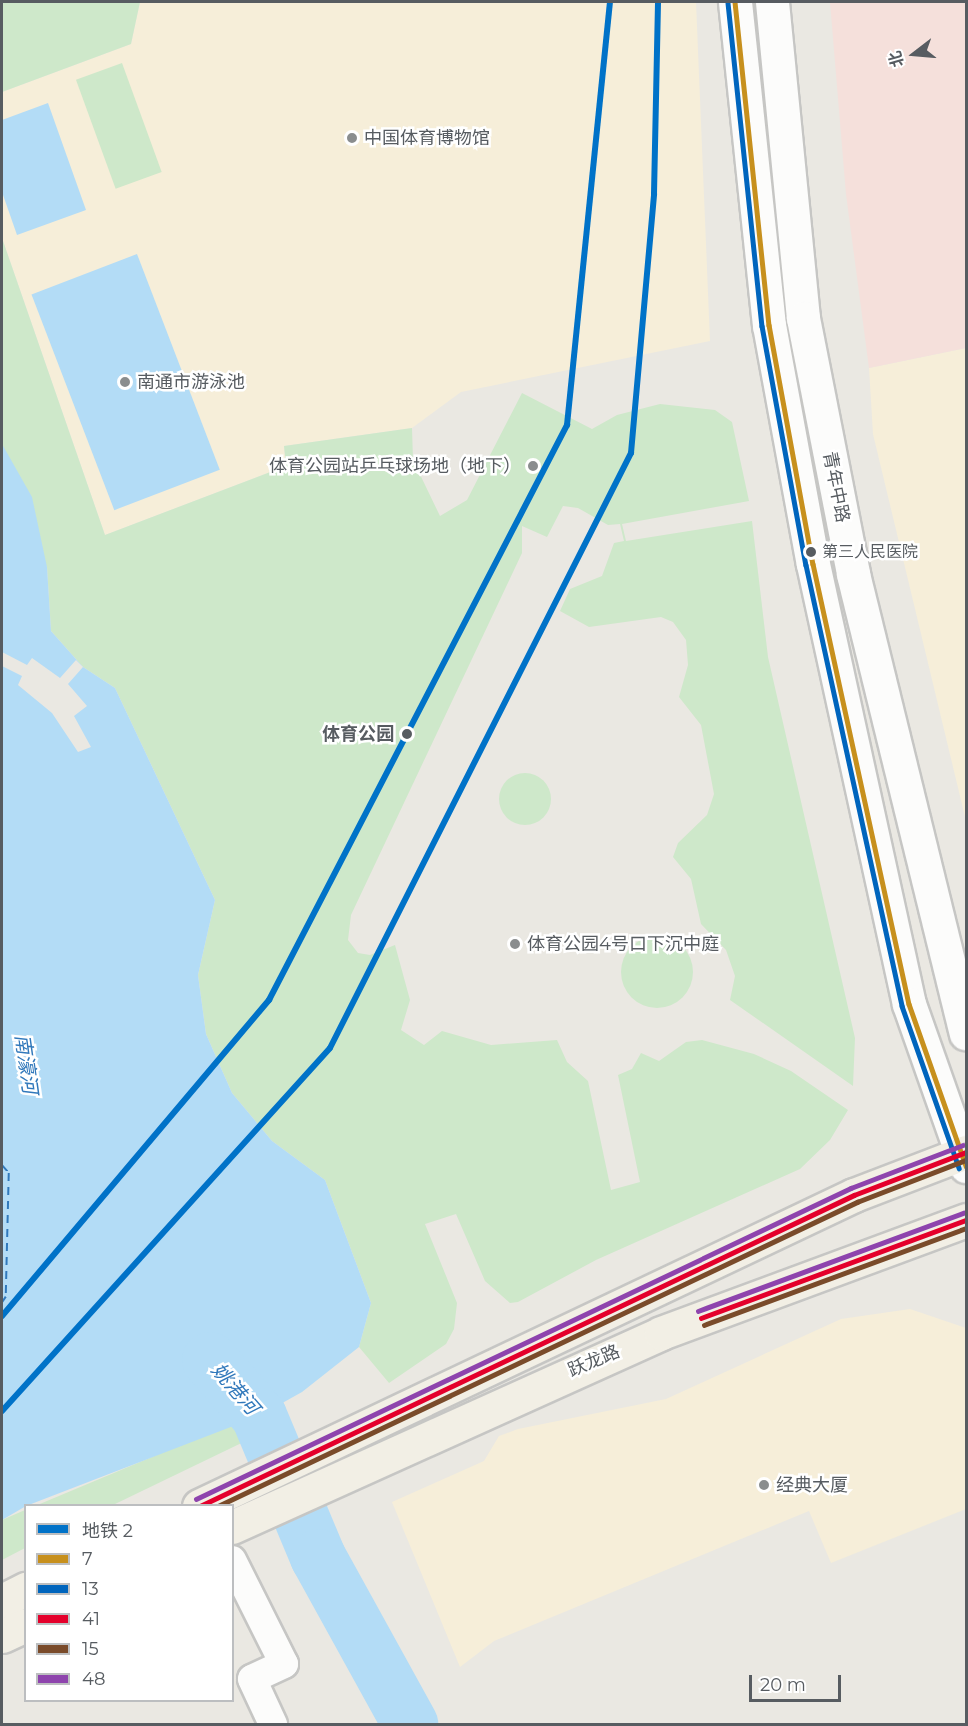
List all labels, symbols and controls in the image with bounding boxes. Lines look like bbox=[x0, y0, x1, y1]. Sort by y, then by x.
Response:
north arrow bbox=[884, 24, 944, 84]
text: 北 bbox=[885, 49, 908, 69]
place label: 中国体育博物馆 bbox=[364, 127, 490, 149]
marker: 中国体育博物馆 bbox=[345, 131, 359, 145]
place label: 南通市游泳池 bbox=[137, 371, 245, 393]
marker: 南通市游泳池 bbox=[118, 375, 132, 389]
street label: 青年中路 bbox=[819, 450, 853, 524]
place label: 体育公园站乒乓球场地（地下） bbox=[269, 455, 521, 477]
marker: 体育公园站乒乓球场地（地下） bbox=[526, 459, 540, 473]
place label: 第三人民医院 bbox=[822, 542, 918, 562]
marker: 第三人民医院 bbox=[805, 546, 817, 558]
place label: 体育公园 bbox=[322, 723, 394, 745]
marker: 体育公园 bbox=[398, 725, 416, 743]
place label: 体育公园4号口下沉中庭 bbox=[527, 933, 719, 955]
marker: 体育公园4号口下沉中庭 bbox=[508, 937, 522, 951]
water label: 南濠河 bbox=[10, 1033, 42, 1095]
street label: 跃龙路 bbox=[565, 1341, 623, 1381]
water label: 姚港河 bbox=[206, 1358, 264, 1420]
place label: 经典大厦 bbox=[776, 1474, 848, 1496]
marker: 经典大厦 bbox=[757, 1478, 771, 1492]
legend bbox=[24, 1504, 234, 1702]
text: 地铁 2 bbox=[82, 1520, 133, 1542]
text: 7 bbox=[82, 1548, 93, 1570]
text: 13 bbox=[82, 1578, 99, 1600]
text: 41 bbox=[82, 1608, 100, 1630]
text: 15 bbox=[82, 1638, 99, 1660]
scale bar bbox=[752, 1663, 844, 1701]
text: 48 bbox=[82, 1668, 106, 1690]
text: 20 m bbox=[760, 1674, 806, 1696]

